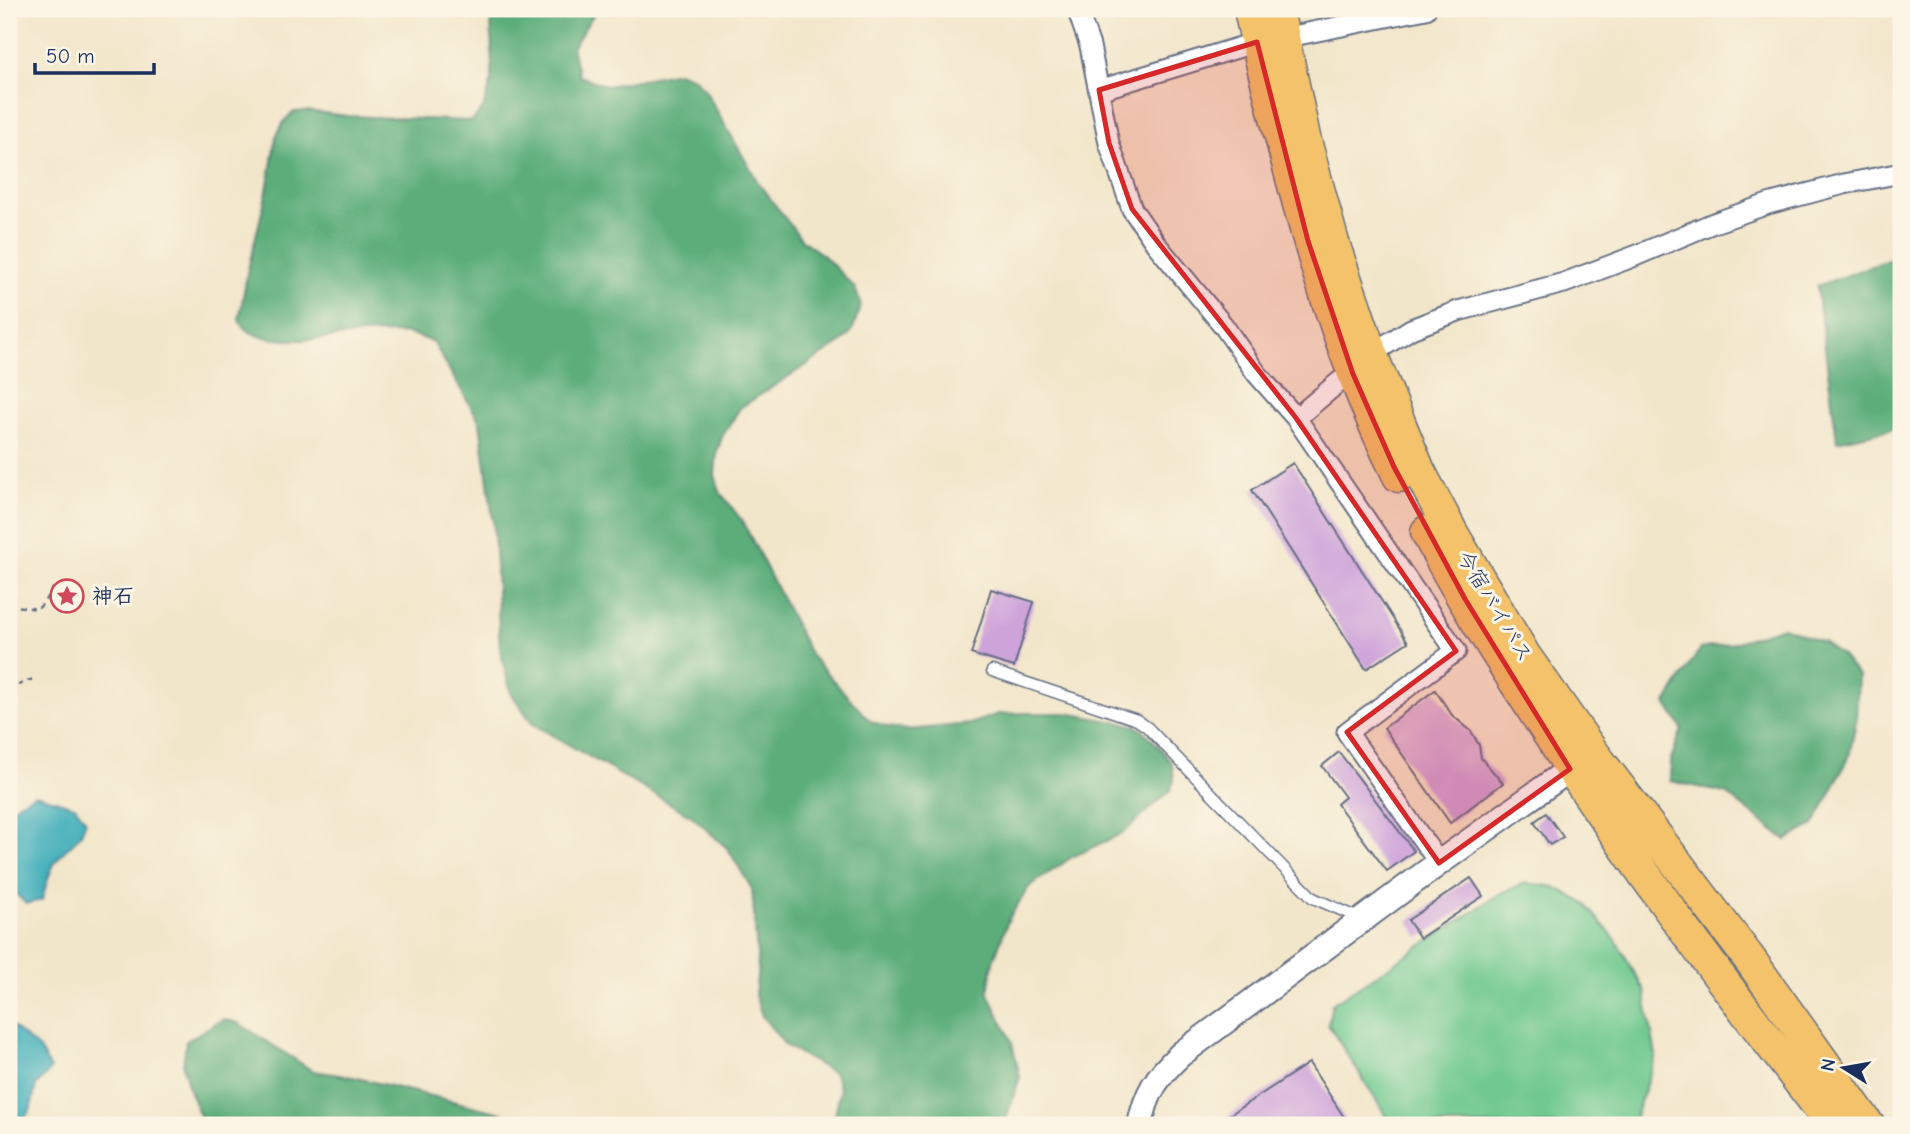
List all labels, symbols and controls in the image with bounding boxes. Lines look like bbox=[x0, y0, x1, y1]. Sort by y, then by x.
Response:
scale bar bbox=[35, 32, 154, 76]
text: 50 m bbox=[46, 44, 95, 68]
street label: 今宿バイパス bbox=[1452, 546, 1538, 666]
place icon: 神石 bbox=[48, 577, 86, 615]
place label: 神石 bbox=[92, 584, 134, 608]
north arrow bbox=[1808, 1032, 1878, 1102]
text: N bbox=[1816, 1057, 1840, 1073]

